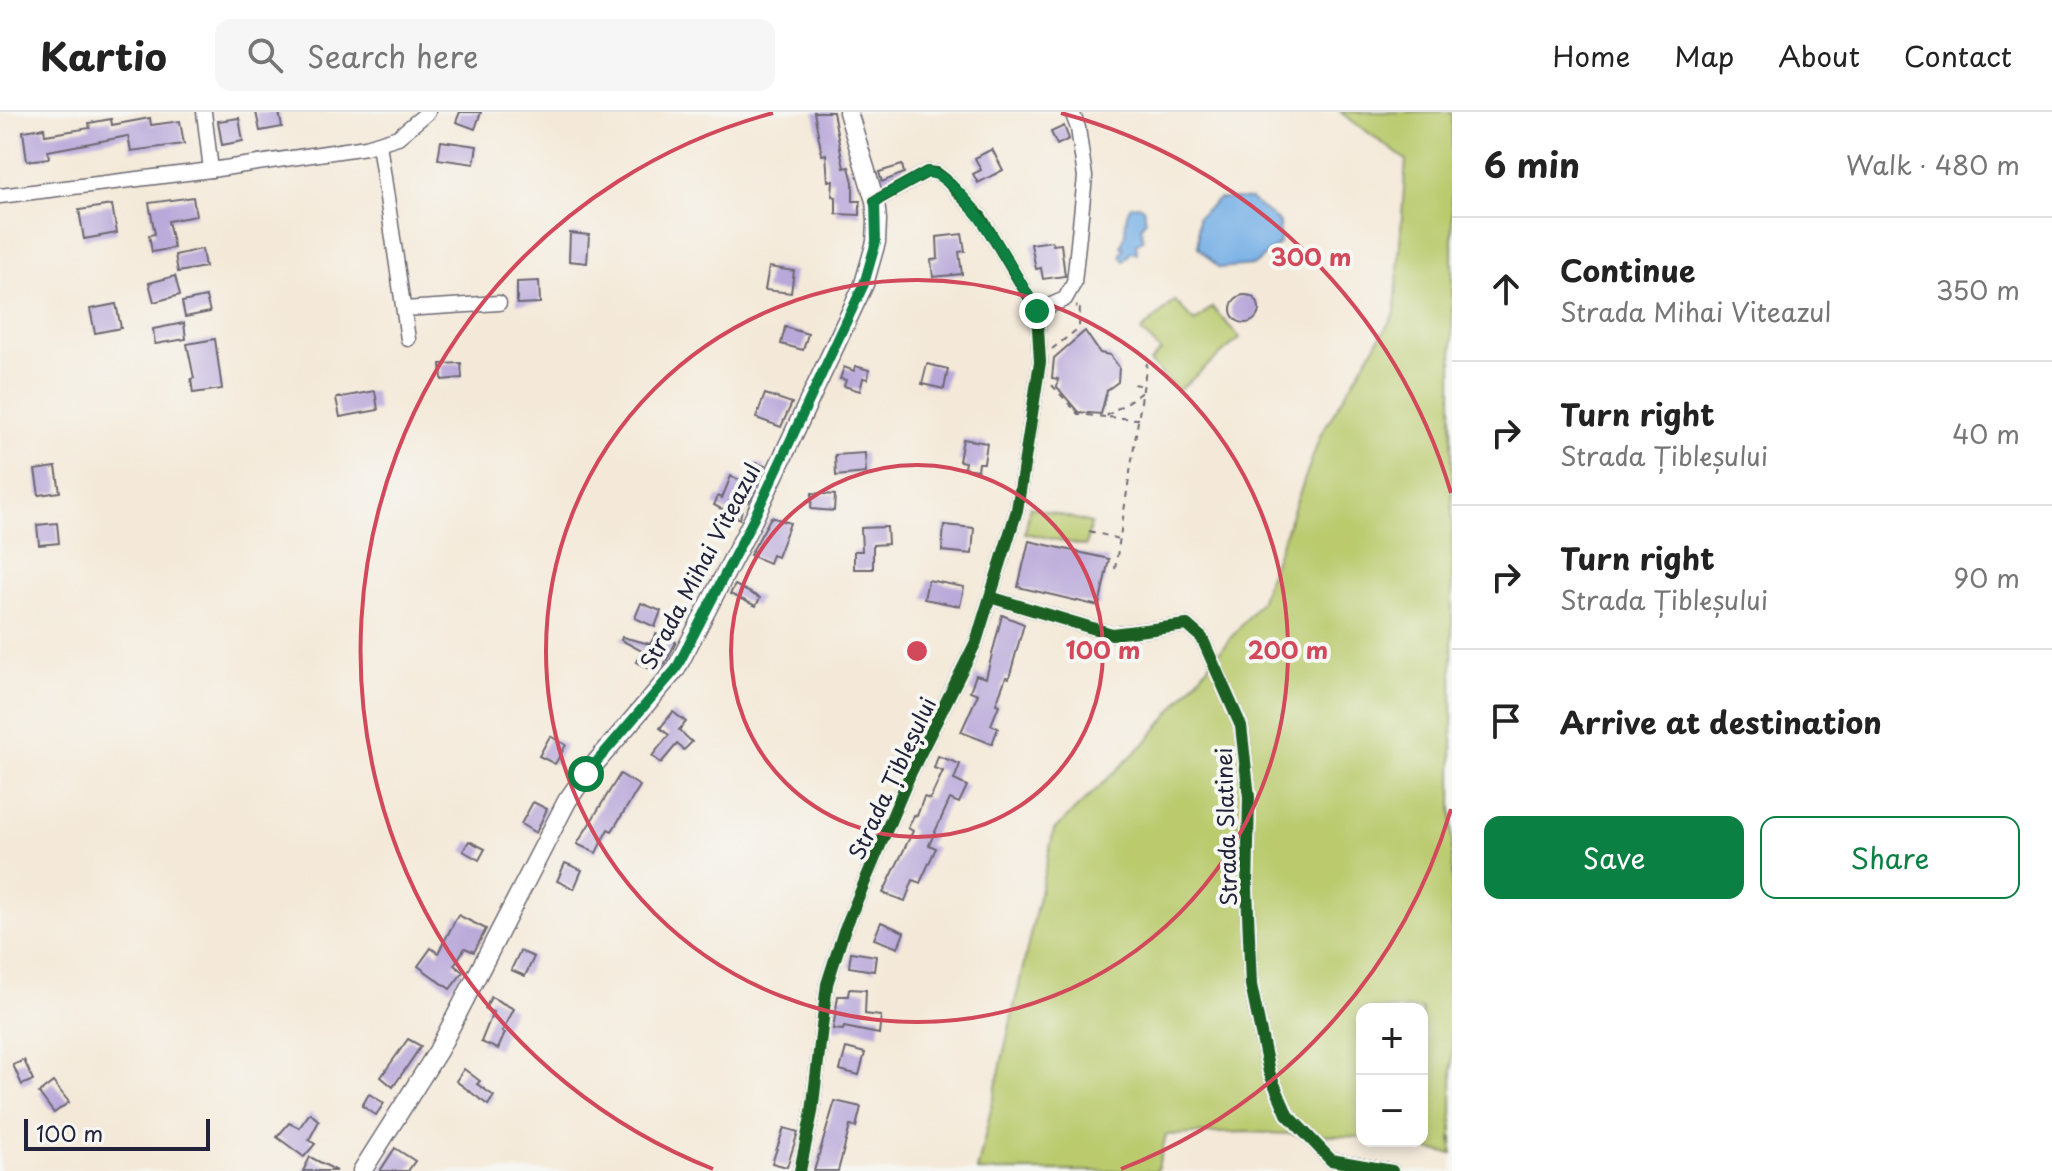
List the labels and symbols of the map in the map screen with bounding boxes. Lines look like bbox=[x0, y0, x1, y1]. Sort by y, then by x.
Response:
text: 300 m bbox=[1270, 238, 1352, 274]
route end bbox=[1019, 293, 1055, 329]
street label: Strada Mihai Viteazul bbox=[631, 457, 767, 675]
text: 100 m bbox=[1066, 631, 1140, 667]
text: 200 m bbox=[1248, 631, 1328, 667]
centre of rings bbox=[903, 637, 931, 665]
street label: Strada Țibleșului bbox=[839, 691, 943, 865]
street label: Strada Slatinei bbox=[1206, 747, 1244, 907]
route start bbox=[568, 756, 604, 792]
scale bar bbox=[24, 1115, 210, 1151]

